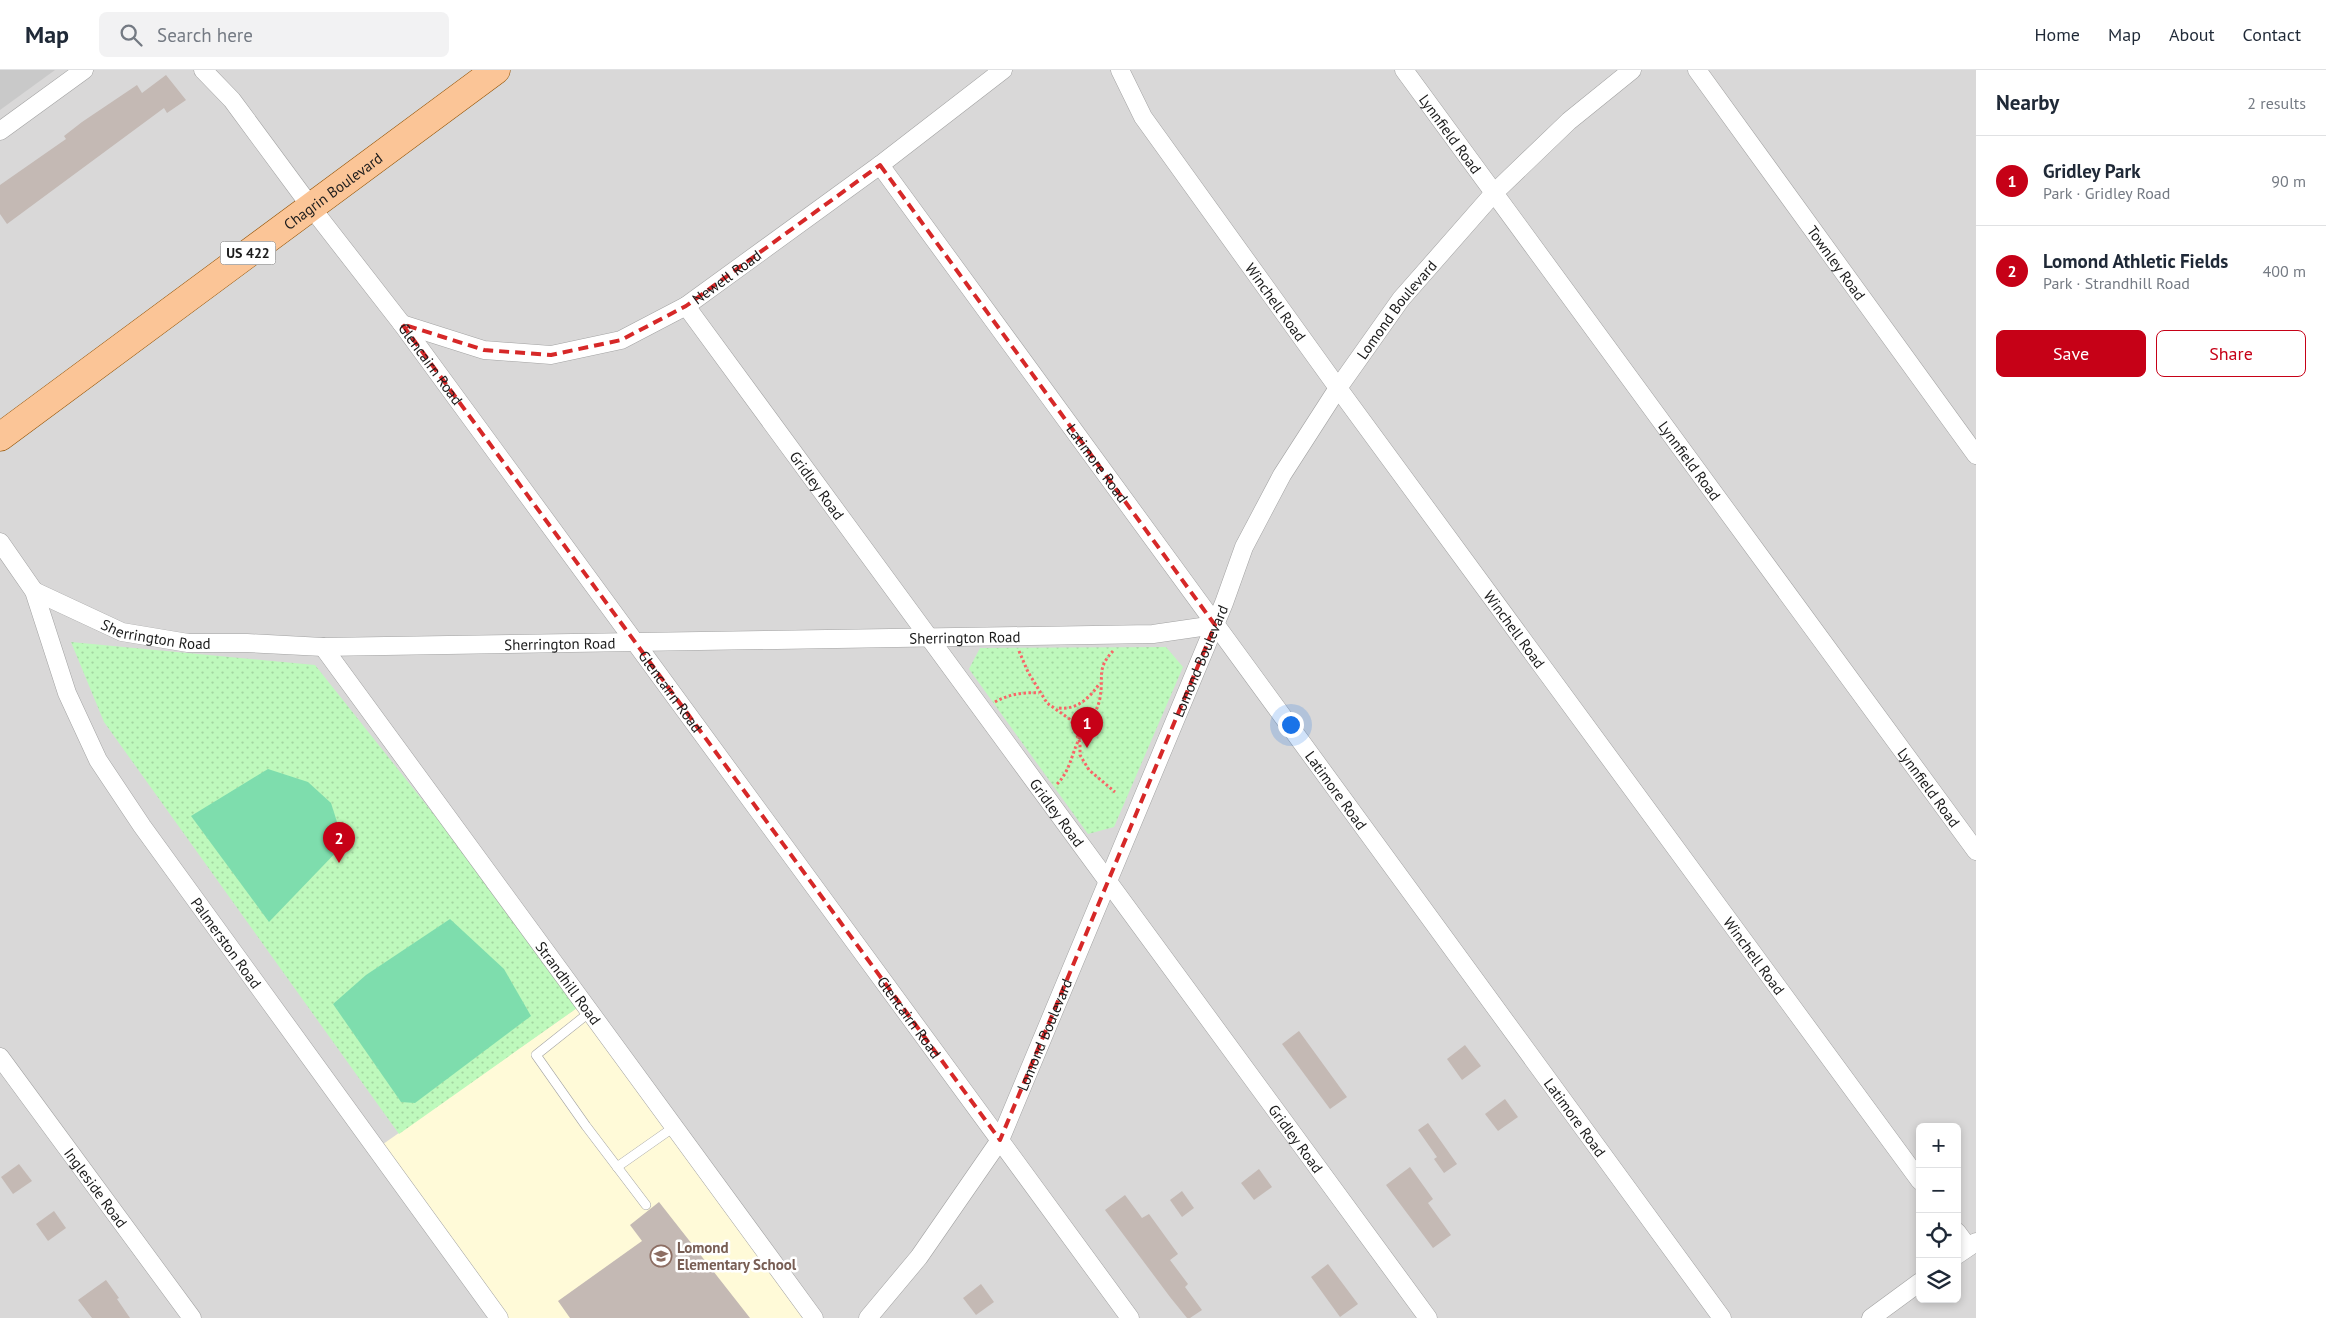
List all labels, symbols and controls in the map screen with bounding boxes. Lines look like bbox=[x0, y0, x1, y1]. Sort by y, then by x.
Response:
search box bbox=[99, 12, 449, 57]
text: Map bbox=[25, 19, 69, 50]
icon: search bbox=[117, 21, 145, 49]
text: Search here bbox=[157, 23, 253, 47]
text: Home bbox=[2034, 23, 2080, 46]
text: Map bbox=[2108, 23, 2141, 46]
text: About bbox=[2169, 23, 2215, 46]
text: Contact bbox=[2243, 23, 2301, 46]
text: Nearby bbox=[1996, 89, 2059, 116]
street label: Lynnfield Road bbox=[1415, 90, 1486, 177]
text: 2 results bbox=[2247, 93, 2306, 113]
street label: Chagrin Boulevard bbox=[280, 148, 386, 234]
text: Gridley Park bbox=[2043, 159, 2141, 183]
text: 1 bbox=[2007, 171, 2017, 191]
text: 90 m bbox=[2271, 171, 2306, 191]
text: Park · Gridley Road bbox=[2043, 183, 2170, 203]
street label: Townley Road bbox=[1803, 222, 1870, 304]
road number: US 422 bbox=[220, 242, 276, 264]
street label: Newell Road bbox=[688, 245, 765, 308]
text: Lomond Athletic Fields bbox=[2043, 249, 2228, 273]
street label: Lomond Boulevard bbox=[1352, 256, 1440, 362]
street label: Winchell Road bbox=[1241, 259, 1311, 345]
text: 2 bbox=[2007, 261, 2017, 281]
text: 400 m bbox=[2263, 261, 2306, 281]
text: Park · Strandhill Road bbox=[2043, 273, 2190, 293]
street label: Glencairn Road bbox=[395, 319, 467, 408]
button: Save bbox=[1996, 330, 2146, 377]
button: Share bbox=[2156, 330, 2306, 377]
street label: Lynnfield Road bbox=[1655, 417, 1725, 504]
street label: Latimore Road bbox=[1063, 420, 1133, 506]
street label: Gridley Road bbox=[786, 447, 849, 523]
street label: Winchell Road bbox=[1480, 586, 1550, 672]
street label: Lomond Boulevard bbox=[1168, 602, 1232, 720]
street label: Sherrington Road bbox=[98, 614, 211, 653]
street label: Sherrington Road bbox=[909, 627, 1021, 647]
street label: Sherrington Road bbox=[504, 633, 616, 654]
street label: Glencairn Road bbox=[635, 646, 707, 736]
pin: 1 bbox=[1071, 707, 1103, 748]
your location bbox=[1278, 712, 1304, 738]
street label: Lynnfield Road bbox=[1894, 744, 1965, 831]
street label: Latimore Road bbox=[1301, 747, 1372, 833]
street label: Gridley Road bbox=[1026, 774, 1089, 850]
pin: 2 bbox=[323, 822, 355, 863]
street label: Palmerston Road bbox=[187, 893, 266, 992]
street label: Winchell Road bbox=[1720, 913, 1789, 998]
street label: Strandhill Road bbox=[532, 937, 605, 1028]
street label: Glencairn Road bbox=[873, 972, 946, 1062]
street label: Lomond Boulevard bbox=[1012, 976, 1076, 1094]
street label: Latimore Road bbox=[1540, 1074, 1610, 1160]
street label: Gridley Road bbox=[1265, 1100, 1328, 1176]
map controls bbox=[1916, 1123, 1961, 1303]
button: + bbox=[1916, 1123, 1961, 1168]
street label: Ingleside Road bbox=[60, 1144, 132, 1231]
button: − bbox=[1916, 1168, 1961, 1213]
button: locate bbox=[1916, 1213, 1961, 1258]
place label: Lomond Elementary School bbox=[677, 1238, 797, 1274]
school or university icon: Lomond Elementary School bbox=[649, 1244, 673, 1268]
button: layers bbox=[1916, 1258, 1961, 1303]

